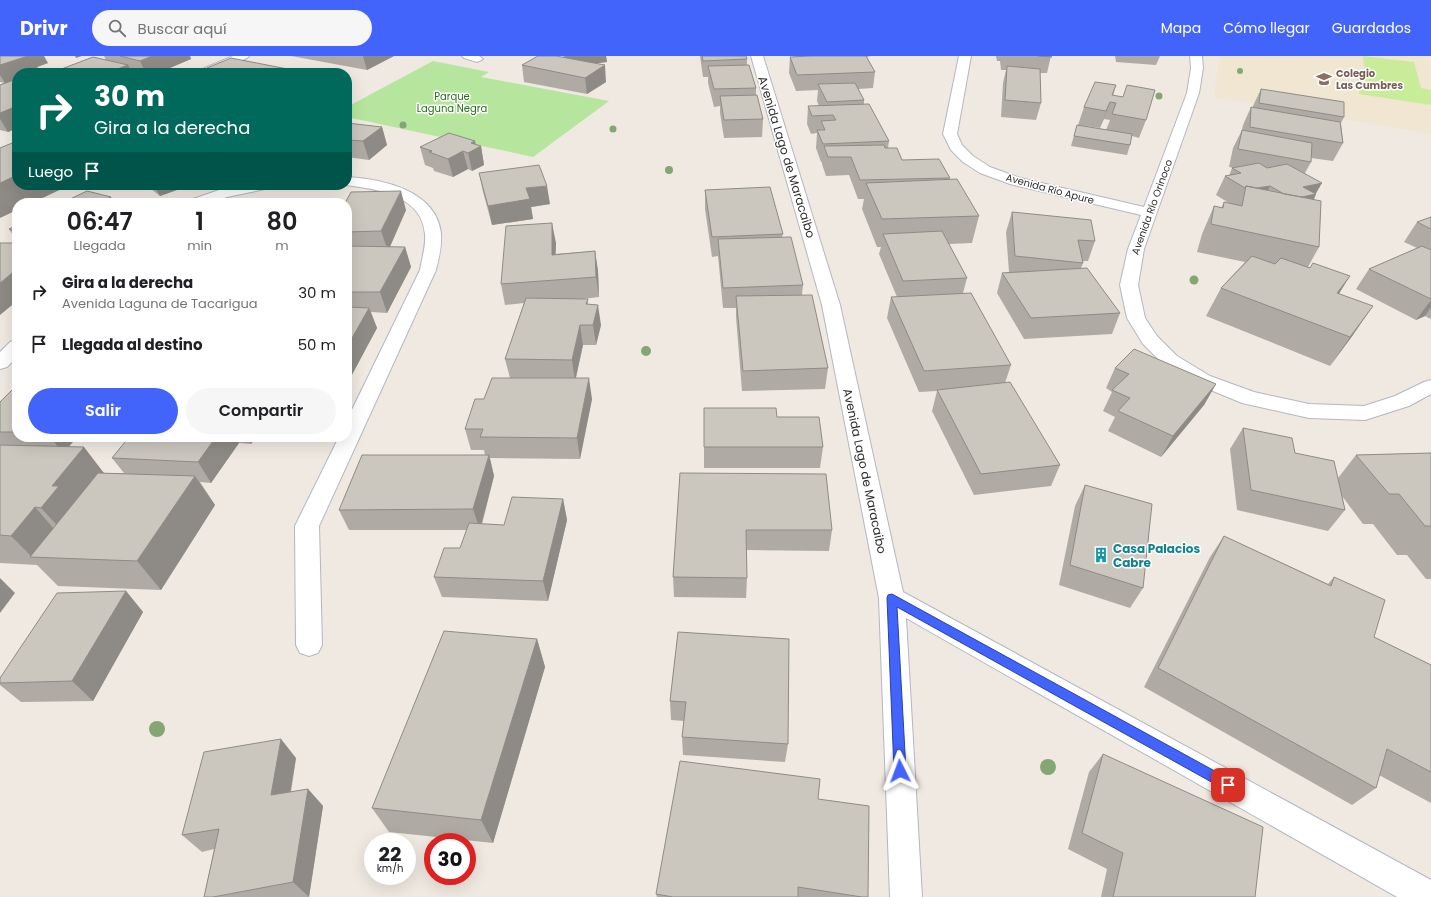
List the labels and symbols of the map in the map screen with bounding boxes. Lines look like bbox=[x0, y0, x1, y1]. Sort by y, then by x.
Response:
place label: Colegio Las Cumbres bbox=[1336, 66, 1403, 93]
school or university icon: Colegio Las Cumbres bbox=[1315, 70, 1333, 88]
street label: Avenida Lago de Maracaibo bbox=[754, 74, 820, 240]
park label: Parque Laguna Negra bbox=[417, 89, 487, 116]
street label: Avenida Río Orinoco bbox=[1128, 157, 1176, 257]
street label: Avenida Río Apure bbox=[1004, 170, 1096, 208]
street label: Avenida Lago de Maracaibo bbox=[839, 387, 891, 556]
place label: Casa Palacios Cabre bbox=[1113, 540, 1200, 571]
building icon: Casa Palacios Cabre bbox=[1092, 546, 1110, 564]
position arrow bbox=[879, 750, 921, 792]
pin bbox=[1211, 768, 1245, 802]
speed limit sign: 30 bbox=[424, 833, 476, 885]

